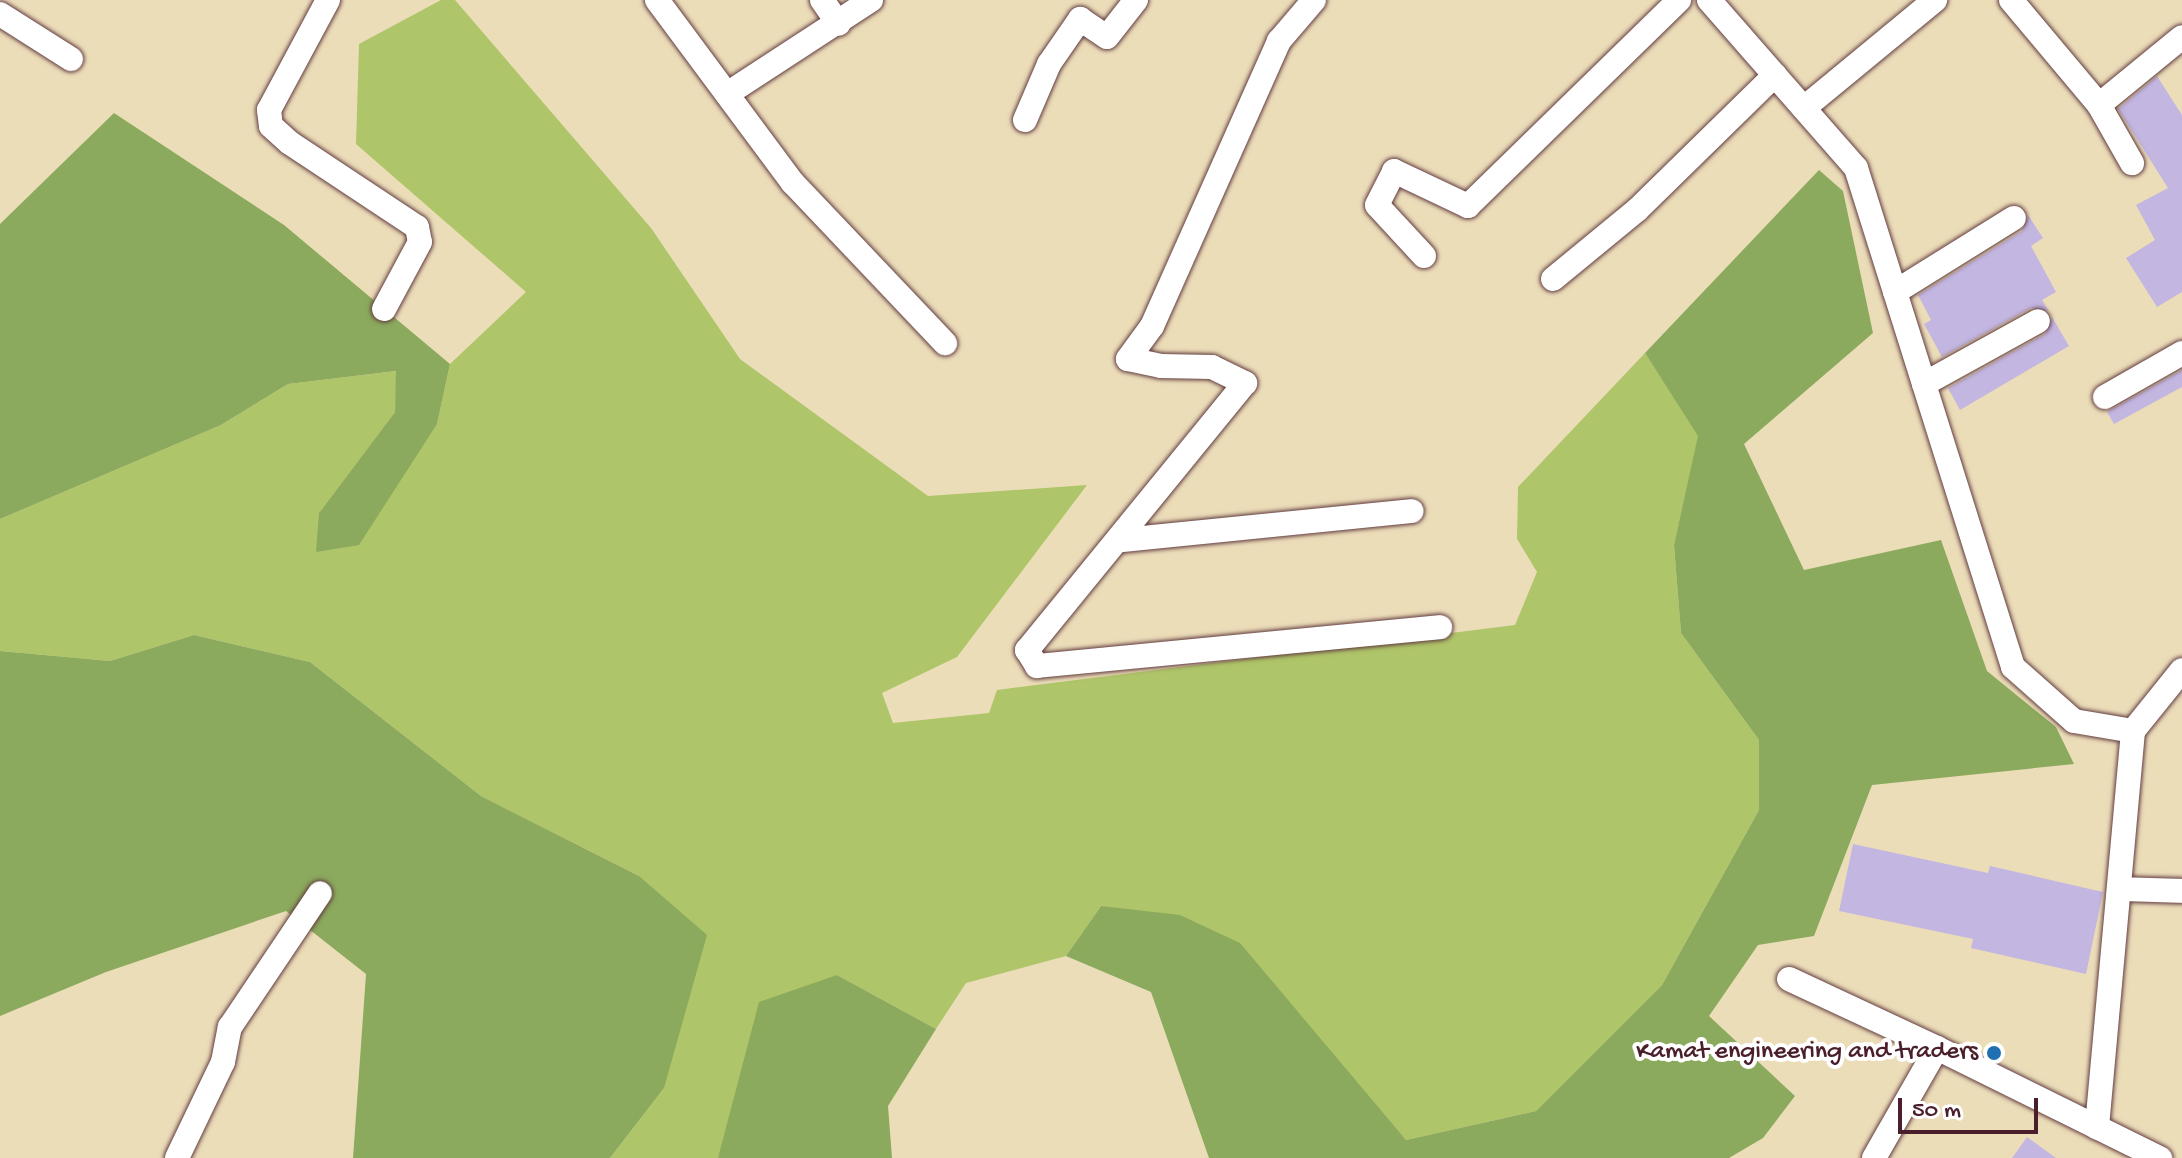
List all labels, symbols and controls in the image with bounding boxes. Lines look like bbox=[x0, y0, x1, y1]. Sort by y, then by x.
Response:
place label: Kamat engineering and traders bbox=[1636, 1037, 1978, 1069]
marker: Kamat engineering and traders bbox=[1985, 1044, 2003, 1062]
scale bar bbox=[1902, 1082, 2042, 1132]
text: 50 m bbox=[1912, 1097, 1961, 1126]

